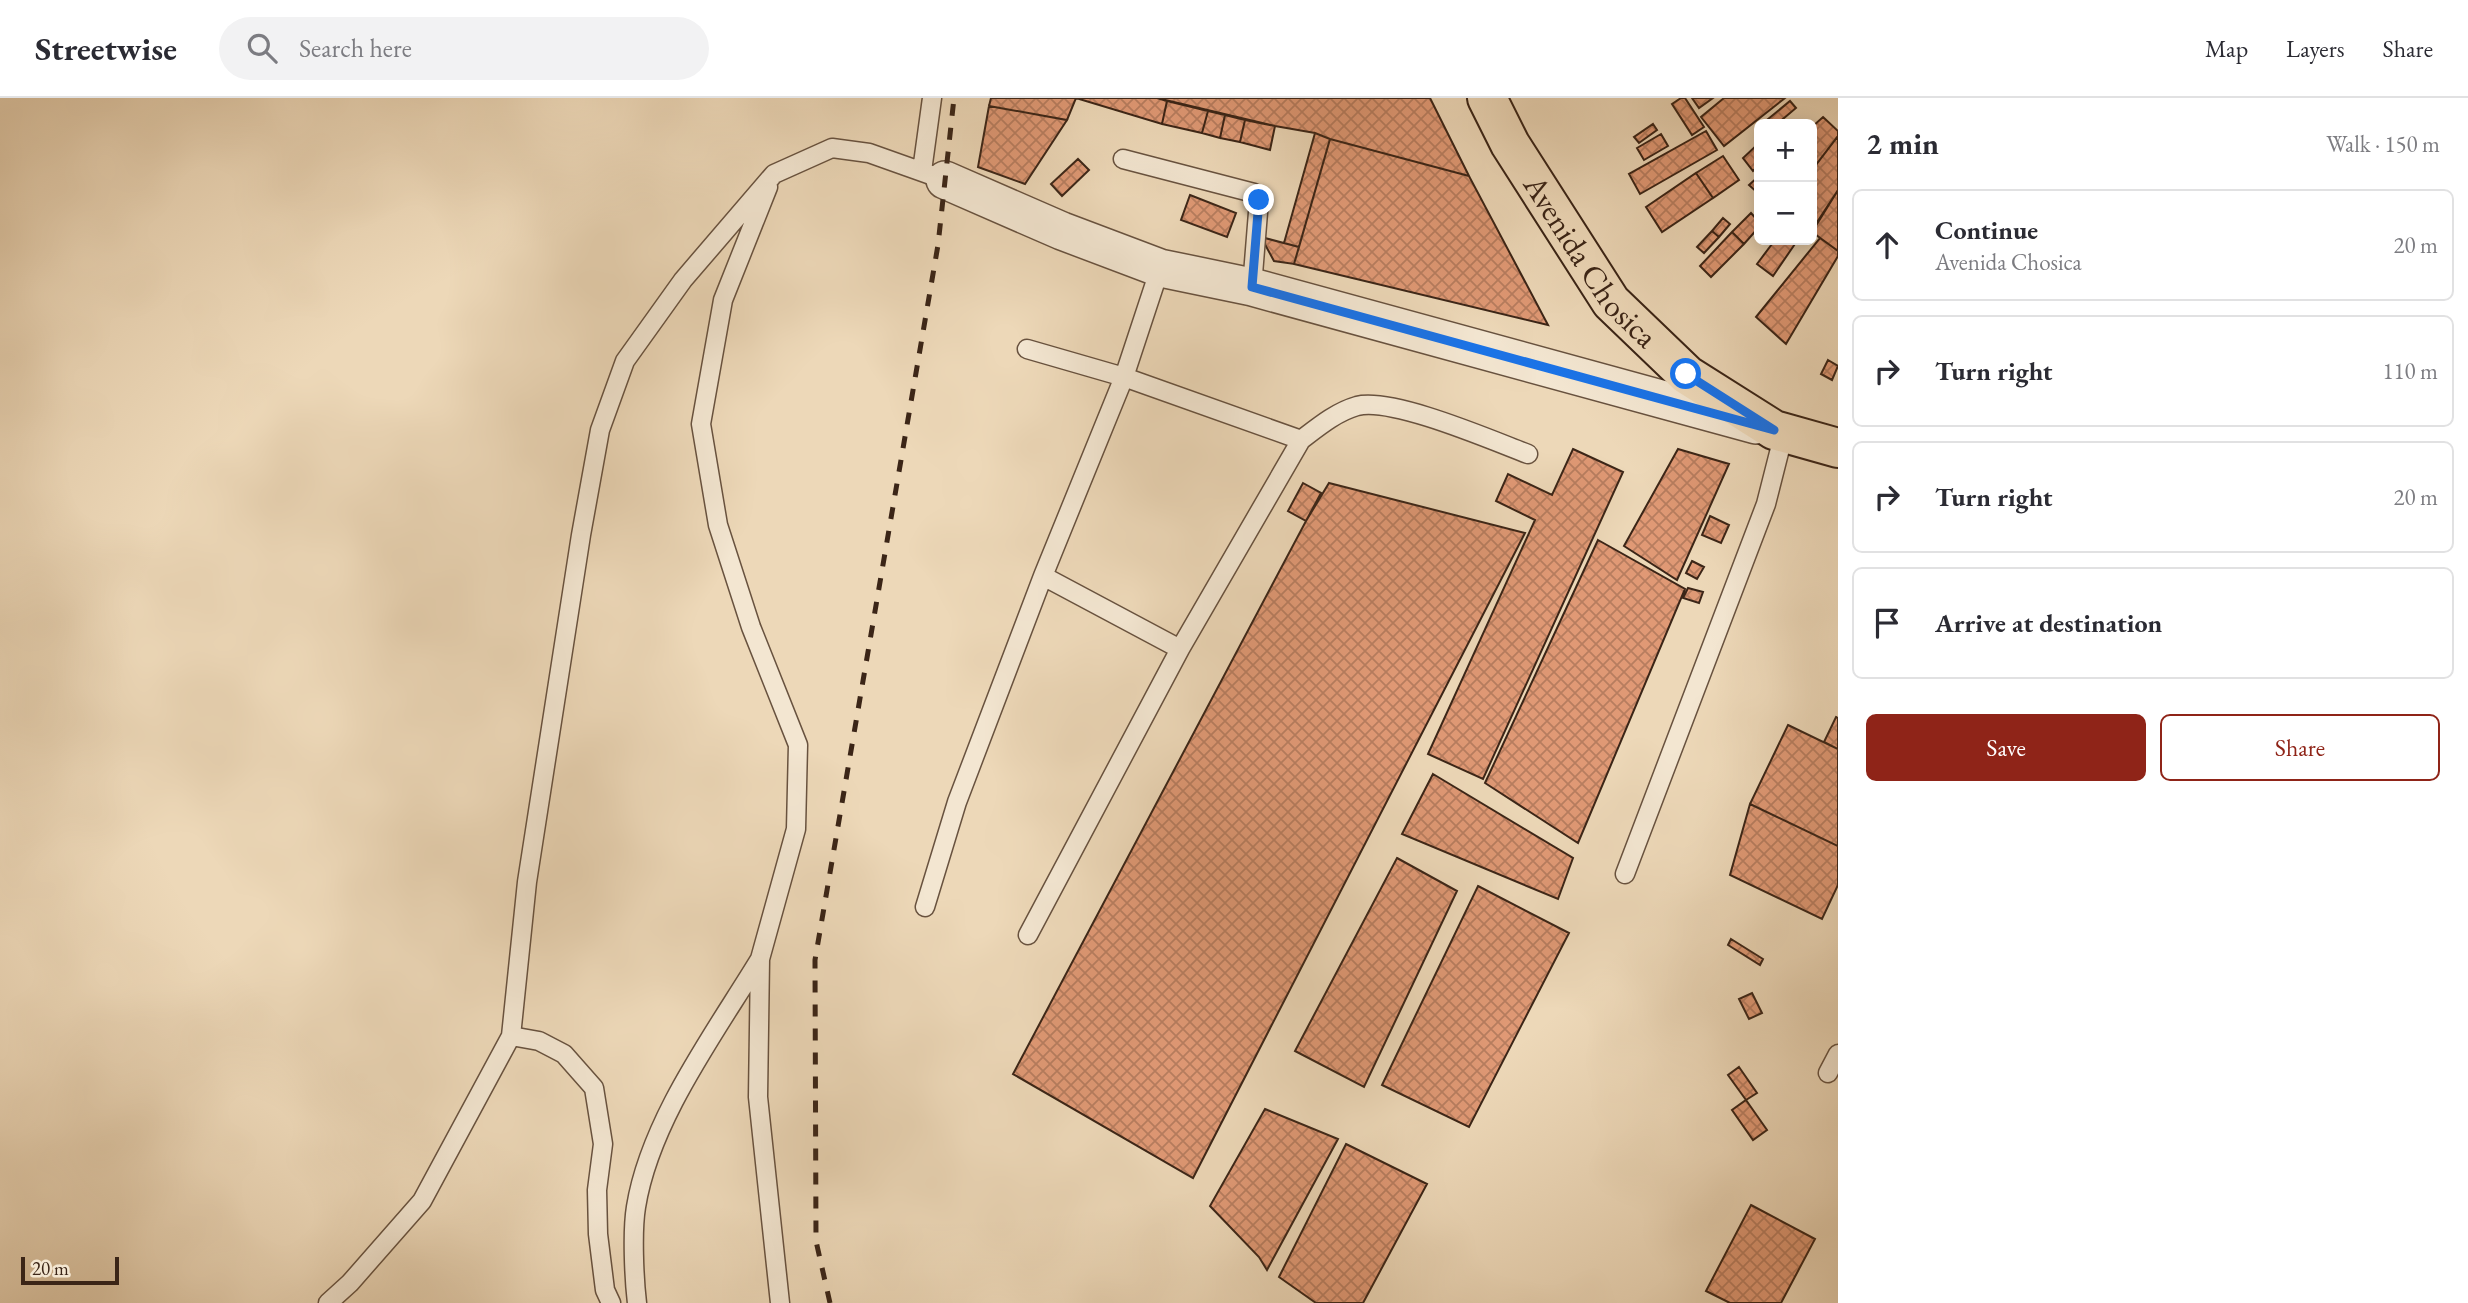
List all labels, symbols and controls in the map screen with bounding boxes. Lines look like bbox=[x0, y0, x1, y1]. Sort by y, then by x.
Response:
search box bbox=[219, 17, 709, 80]
text: Streetwise bbox=[35, 27, 177, 70]
icon: search bbox=[243, 29, 281, 67]
text: Search here bbox=[299, 31, 412, 65]
text: Map bbox=[2205, 33, 2248, 64]
text: Layers bbox=[2286, 33, 2345, 64]
text: Share bbox=[2383, 33, 2433, 64]
map controls bbox=[1754, 119, 1817, 245]
button: + bbox=[1754, 119, 1817, 182]
text: 2 min bbox=[1866, 124, 1939, 163]
text: Walk · 150 m bbox=[2326, 129, 2440, 159]
street label: Avenida Chosica bbox=[1514, 166, 1667, 357]
button: − bbox=[1754, 182, 1817, 245]
route end bbox=[1243, 184, 1274, 215]
text: Continue bbox=[1935, 213, 2038, 247]
icon: ahead bbox=[1868, 226, 1906, 264]
text: 20 m bbox=[2393, 230, 2438, 260]
text: Avenida Chosica bbox=[1935, 247, 2082, 277]
icon: right bbox=[1868, 352, 1906, 390]
text: Turn right bbox=[1935, 354, 2053, 388]
text: 110 m bbox=[2382, 356, 2438, 386]
route start bbox=[1670, 358, 1701, 389]
icon: right bbox=[1868, 478, 1906, 516]
text: Turn right bbox=[1935, 480, 2053, 514]
text: 20 m bbox=[2393, 482, 2438, 512]
icon: arrive bbox=[1868, 604, 1906, 642]
text: Arrive at destination bbox=[1935, 606, 2162, 640]
button: Save bbox=[1866, 714, 2146, 781]
button: Share bbox=[2160, 714, 2440, 781]
scale bar bbox=[21, 1254, 119, 1286]
text: 20 m bbox=[32, 1256, 69, 1281]

